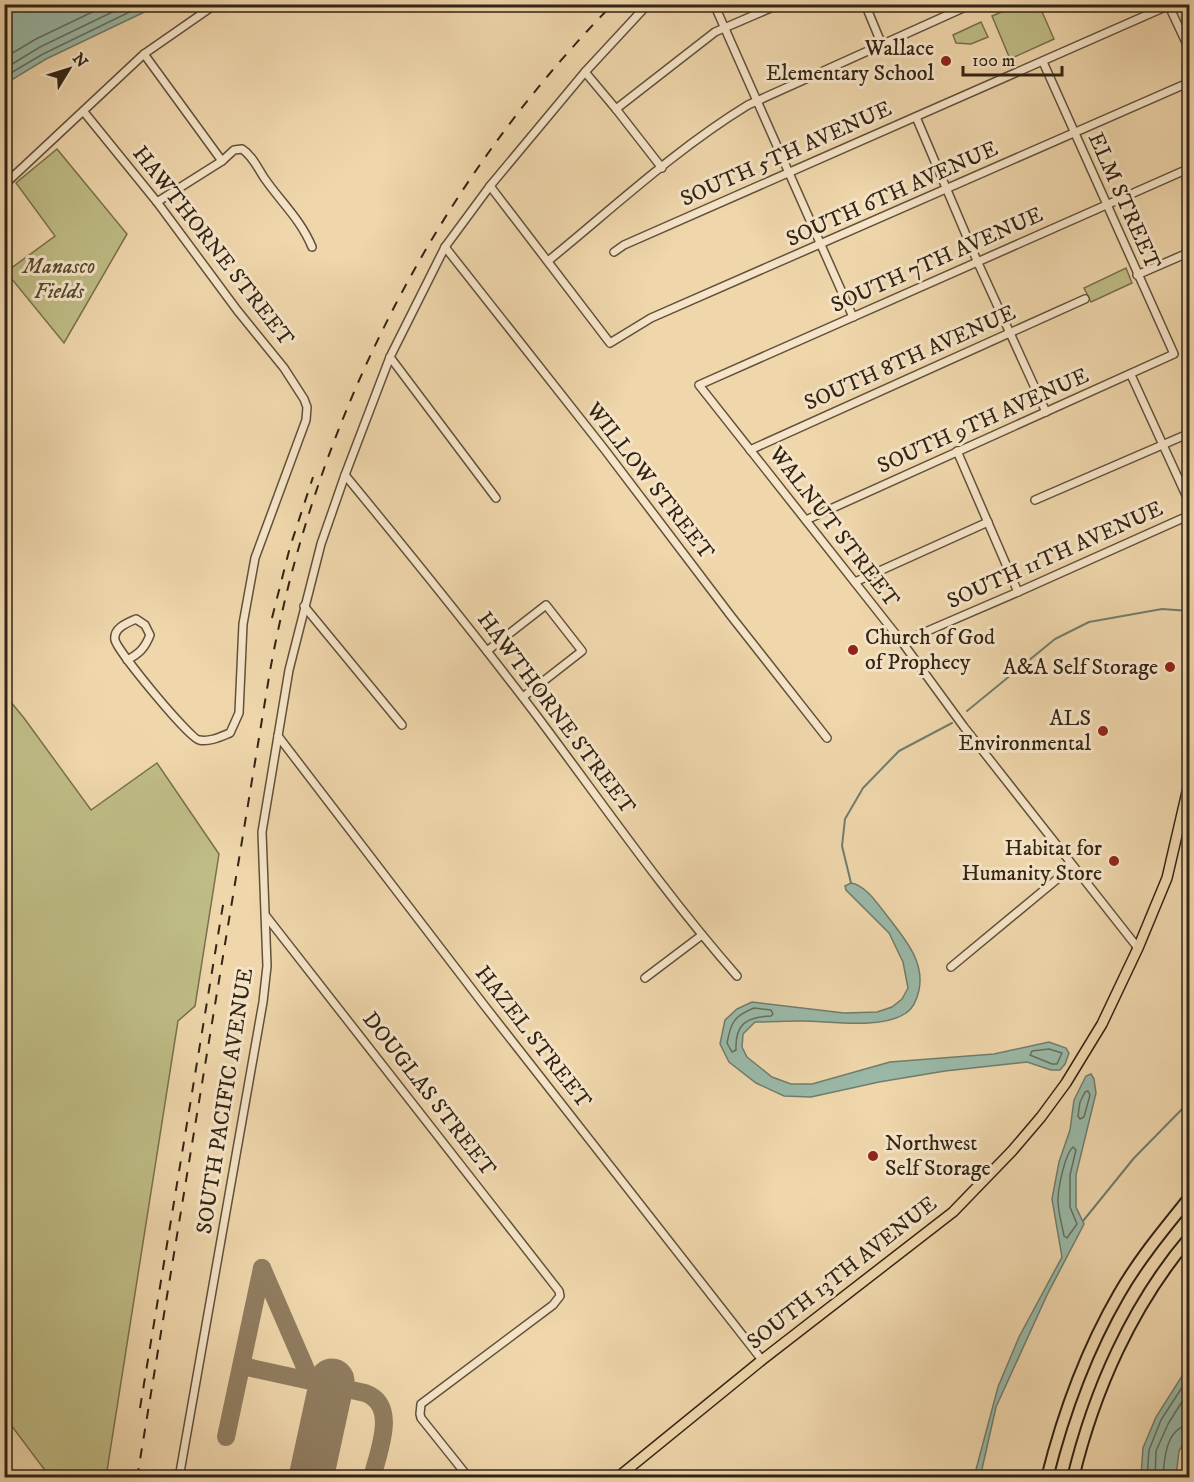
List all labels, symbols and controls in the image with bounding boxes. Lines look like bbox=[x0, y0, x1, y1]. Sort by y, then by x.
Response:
place label: Wallace Elementary School bbox=[766, 35, 934, 87]
north arrow bbox=[39, 39, 99, 99]
scale bar bbox=[963, 39, 1062, 77]
text: N bbox=[68, 49, 92, 72]
text: 100 m bbox=[972, 50, 1015, 72]
marker: Wallace Elementary School bbox=[939, 54, 953, 68]
street label: SOUTH 5TH AVENUE bbox=[676, 95, 896, 213]
street label: ELM STREET bbox=[1082, 128, 1166, 274]
street label: SOUTH 6TH AVENUE bbox=[782, 135, 1002, 253]
street label: HAWTHORNE STREET bbox=[127, 141, 300, 352]
street label: SOUTH 7TH AVENUE bbox=[827, 201, 1047, 319]
park label: Manasco Fields bbox=[21, 253, 95, 305]
street label: SOUTH 8TH AVENUE bbox=[800, 299, 1020, 417]
street label: SOUTH 9TH AVENUE bbox=[873, 362, 1093, 480]
street label: WILLOW STREET bbox=[580, 396, 720, 565]
street label: WALNUT STREET bbox=[762, 440, 905, 613]
street label: SOUTH 11TH AVENUE bbox=[943, 495, 1167, 615]
street label: HAWTHORNE STREET bbox=[471, 607, 641, 820]
place label: Church of God of Prophecy bbox=[865, 624, 995, 676]
marker: Church of God of Prophecy bbox=[846, 643, 860, 657]
place label: A&A Self Storage bbox=[1003, 654, 1158, 681]
marker: A&A Self Storage bbox=[1163, 660, 1177, 674]
place label: ALS Environmental bbox=[958, 705, 1091, 757]
marker: ALS Environmental bbox=[1096, 724, 1110, 738]
place label: Habitat for Humanity Store bbox=[962, 835, 1103, 887]
marker: Habitat for Humanity Store bbox=[1107, 854, 1121, 868]
street label: HAZEL STREET bbox=[469, 960, 597, 1114]
street label: SOUTH PACIFIC AVENUE bbox=[191, 966, 259, 1236]
street label: DOUGLAS STREET bbox=[356, 1006, 502, 1182]
place label: Northwest Self Storage bbox=[885, 1130, 991, 1182]
marker: Northwest Self Storage bbox=[866, 1149, 880, 1163]
street label: SOUTH 13TH AVENUE bbox=[742, 1190, 942, 1356]

